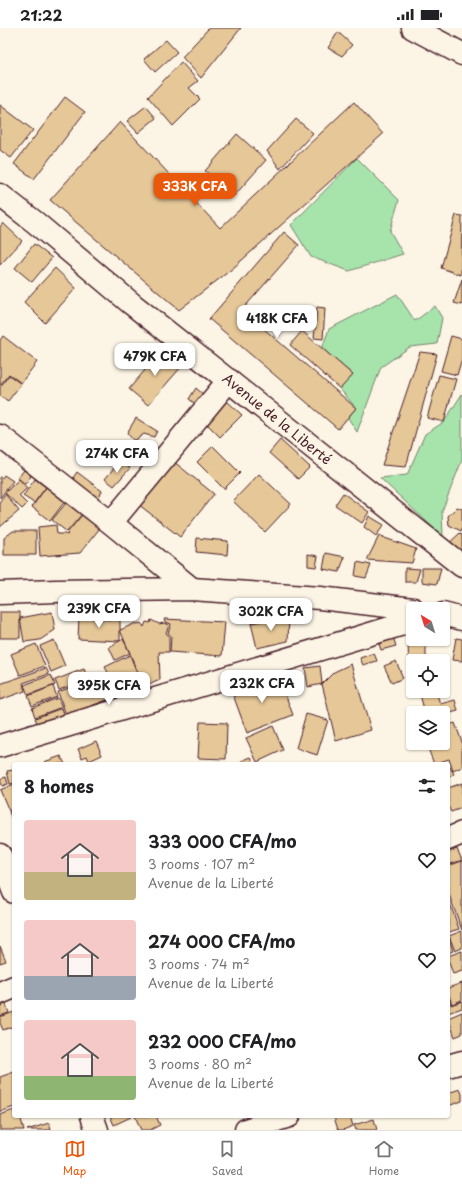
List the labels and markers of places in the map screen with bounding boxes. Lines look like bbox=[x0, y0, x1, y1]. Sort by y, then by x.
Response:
pin: 333K CFA bbox=[154, 173, 236, 207]
pin: 418K CFA bbox=[236, 305, 318, 339]
pin: 479K CFA bbox=[114, 343, 196, 377]
pin: 274K CFA bbox=[76, 440, 158, 474]
pin: 239K CFA bbox=[58, 595, 140, 629]
pin: 302K CFA bbox=[230, 598, 312, 632]
pin: 232K CFA bbox=[221, 670, 303, 704]
pin: 395K CFA bbox=[68, 672, 150, 706]

